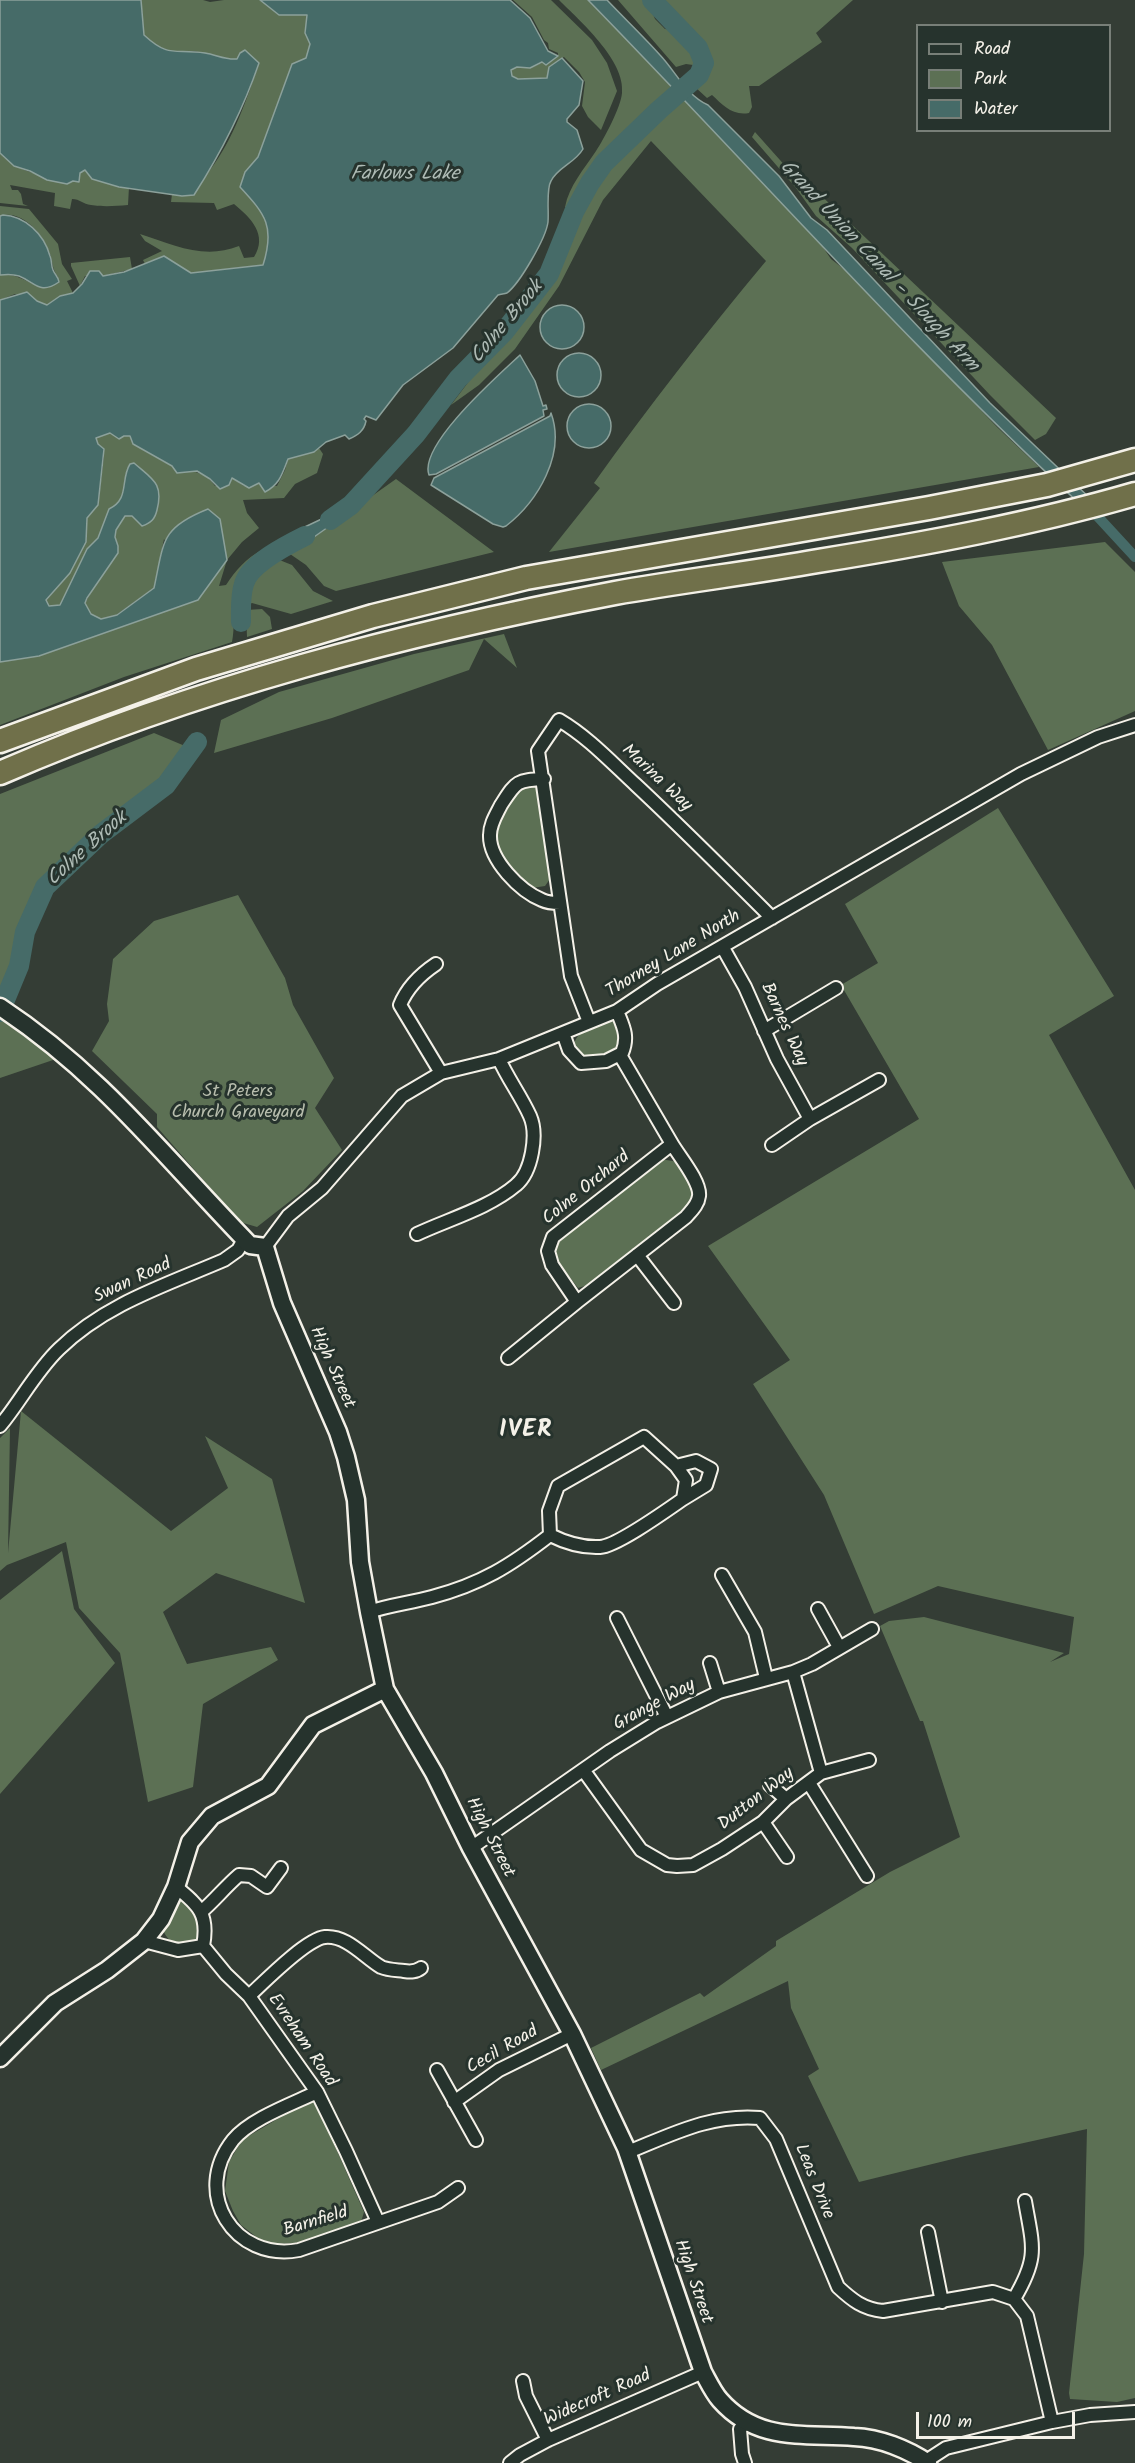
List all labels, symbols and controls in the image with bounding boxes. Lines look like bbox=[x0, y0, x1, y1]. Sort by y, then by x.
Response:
legend bbox=[916, 24, 1111, 132]
text: Road bbox=[974, 35, 1010, 64]
text: Park bbox=[974, 65, 1007, 94]
text: Water bbox=[974, 95, 1018, 124]
water label: Grand Union Canal - Slough Arm bbox=[774, 156, 982, 378]
water label: Farlows Lake bbox=[350, 164, 460, 188]
water label: Colne Brook bbox=[467, 277, 549, 369]
street label: Marina Way bbox=[616, 741, 696, 817]
water label: Colne Brook bbox=[43, 807, 133, 893]
street label: Thorney Lane North bbox=[603, 906, 745, 1004]
street label: Barnes Way bbox=[754, 980, 812, 1070]
park label: St Peters Church Graveyard bbox=[172, 1082, 304, 1124]
street label: Colne Orchard bbox=[539, 1147, 635, 1231]
street label: Swan Road bbox=[91, 1255, 175, 1309]
street label: High Street bbox=[303, 1324, 359, 1412]
district label: IVER bbox=[499, 1418, 553, 1446]
street label: Grange Way bbox=[610, 1675, 700, 1737]
street label: Dutton Way bbox=[715, 1764, 799, 1836]
street label: High Street bbox=[460, 1794, 518, 1882]
street label: Evreham Road bbox=[262, 1990, 340, 2092]
street label: Cecil Road bbox=[463, 2022, 543, 2080]
street label: Leas Drive bbox=[788, 2141, 838, 2223]
street label: Barnfield bbox=[281, 2203, 351, 2243]
street label: High Street bbox=[668, 2237, 716, 2327]
street label: Widecroft Road bbox=[541, 2366, 655, 2432]
scale bar bbox=[919, 2400, 1078, 2438]
text: 100 m bbox=[927, 2408, 972, 2437]

